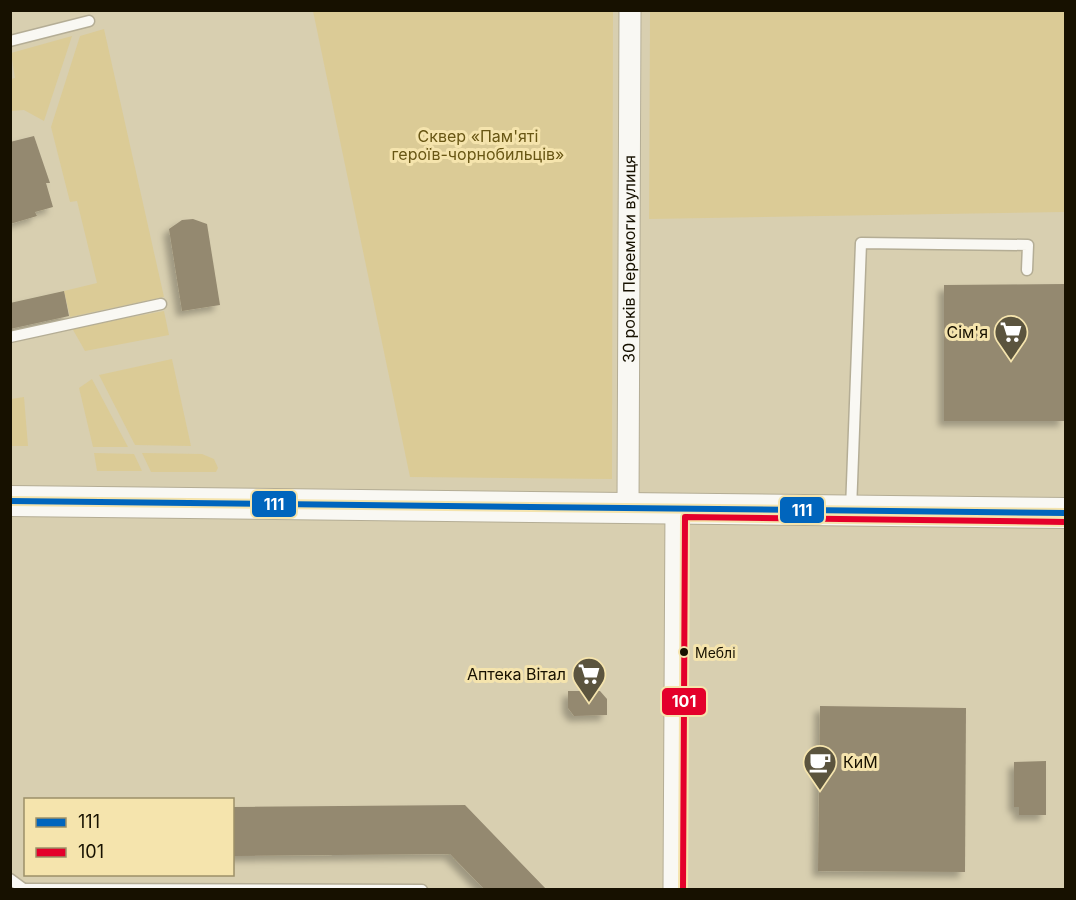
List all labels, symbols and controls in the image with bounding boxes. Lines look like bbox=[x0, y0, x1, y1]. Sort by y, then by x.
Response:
park label: Сквер «Пам'яті героїв-чорнобильців» bbox=[392, 126, 564, 164]
street label: 30 років Перемоги вулиця bbox=[619, 155, 639, 363]
supermarket icon: Сім'я bbox=[993, 314, 1029, 361]
place label: Сім'я bbox=[946, 322, 988, 342]
line badge: 111 bbox=[251, 490, 297, 518]
text: 111 bbox=[264, 494, 284, 514]
line badge: 111 bbox=[779, 496, 825, 524]
text: 111 bbox=[792, 500, 812, 520]
place label: Меблі bbox=[695, 644, 736, 661]
marker: Меблі bbox=[678, 646, 690, 658]
supermarket icon: Аптека Вітал bbox=[571, 656, 607, 703]
place label: Аптека Вітал bbox=[467, 664, 566, 684]
line badge: 101 bbox=[661, 687, 707, 716]
text: 101 bbox=[672, 691, 696, 711]
cafe icon: КиМ bbox=[802, 744, 838, 791]
place label: КиМ bbox=[843, 752, 878, 772]
legend bbox=[24, 798, 234, 876]
text: 111 bbox=[78, 811, 100, 832]
text: 101 bbox=[78, 841, 104, 862]

